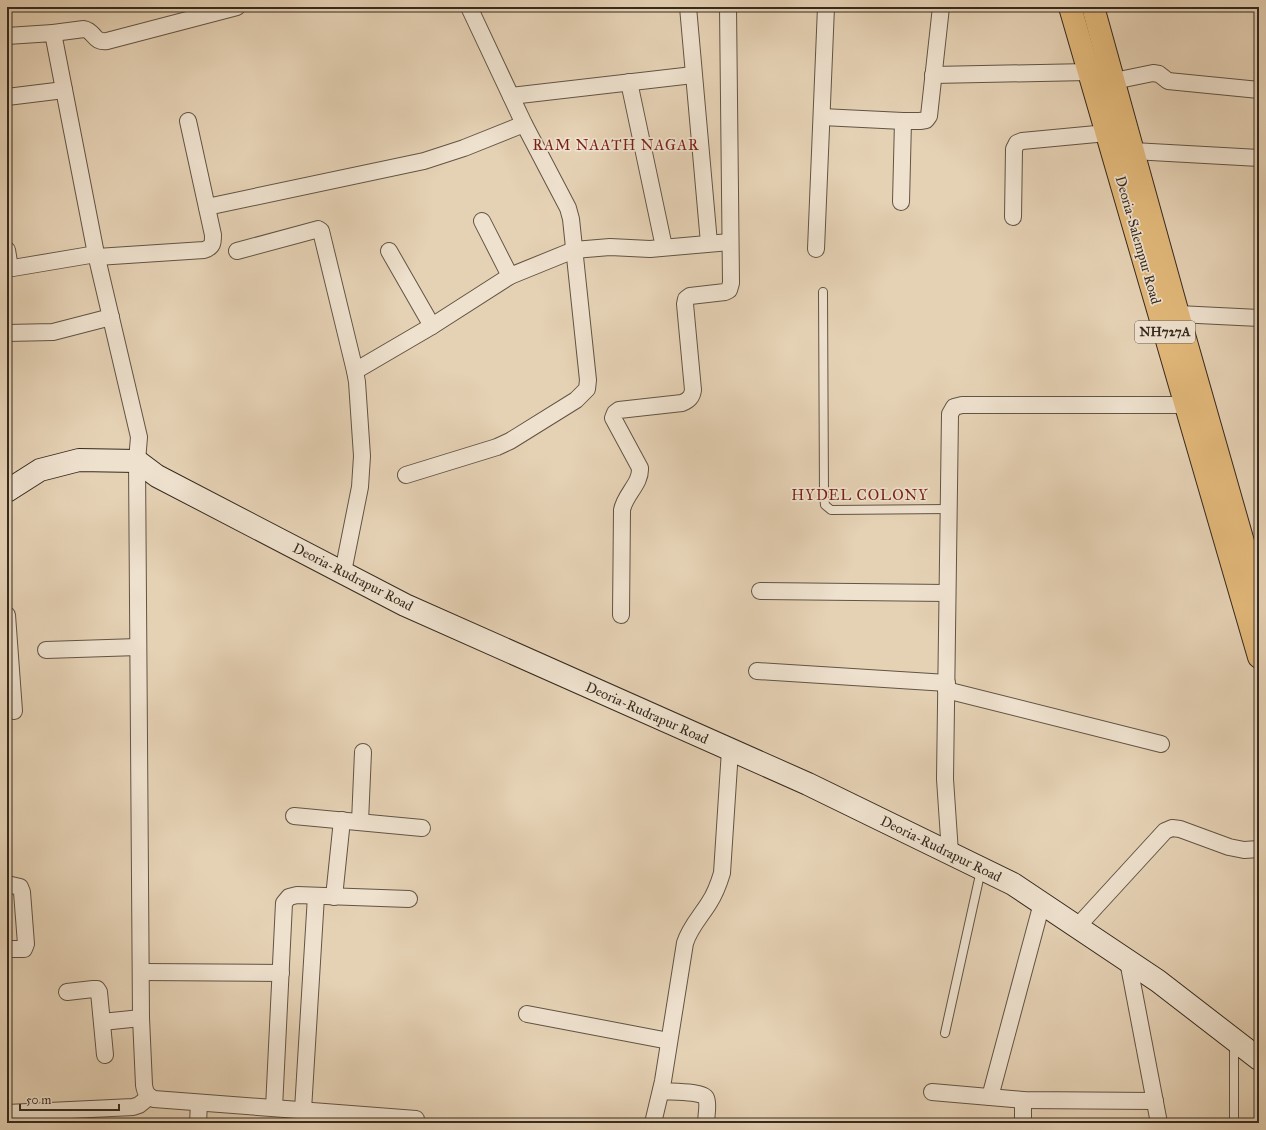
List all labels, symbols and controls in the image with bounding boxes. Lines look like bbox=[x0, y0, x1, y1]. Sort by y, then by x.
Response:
district label: RAM NAATH NAGAR bbox=[532, 136, 700, 154]
street label: Deoria-Salempur Road bbox=[1112, 174, 1164, 306]
road number: NH727A bbox=[1135, 321, 1195, 343]
district label: HYDEL COLONY bbox=[791, 486, 929, 504]
street label: Deoria-Rudrapur Road bbox=[290, 539, 416, 615]
street label: Deoria-Rudrapur Road bbox=[583, 678, 711, 748]
street label: Deoria-Rudrapur Road bbox=[878, 812, 1004, 886]
scale bar bbox=[20, 1086, 119, 1112]
text: 50 m bbox=[26, 1093, 51, 1107]

